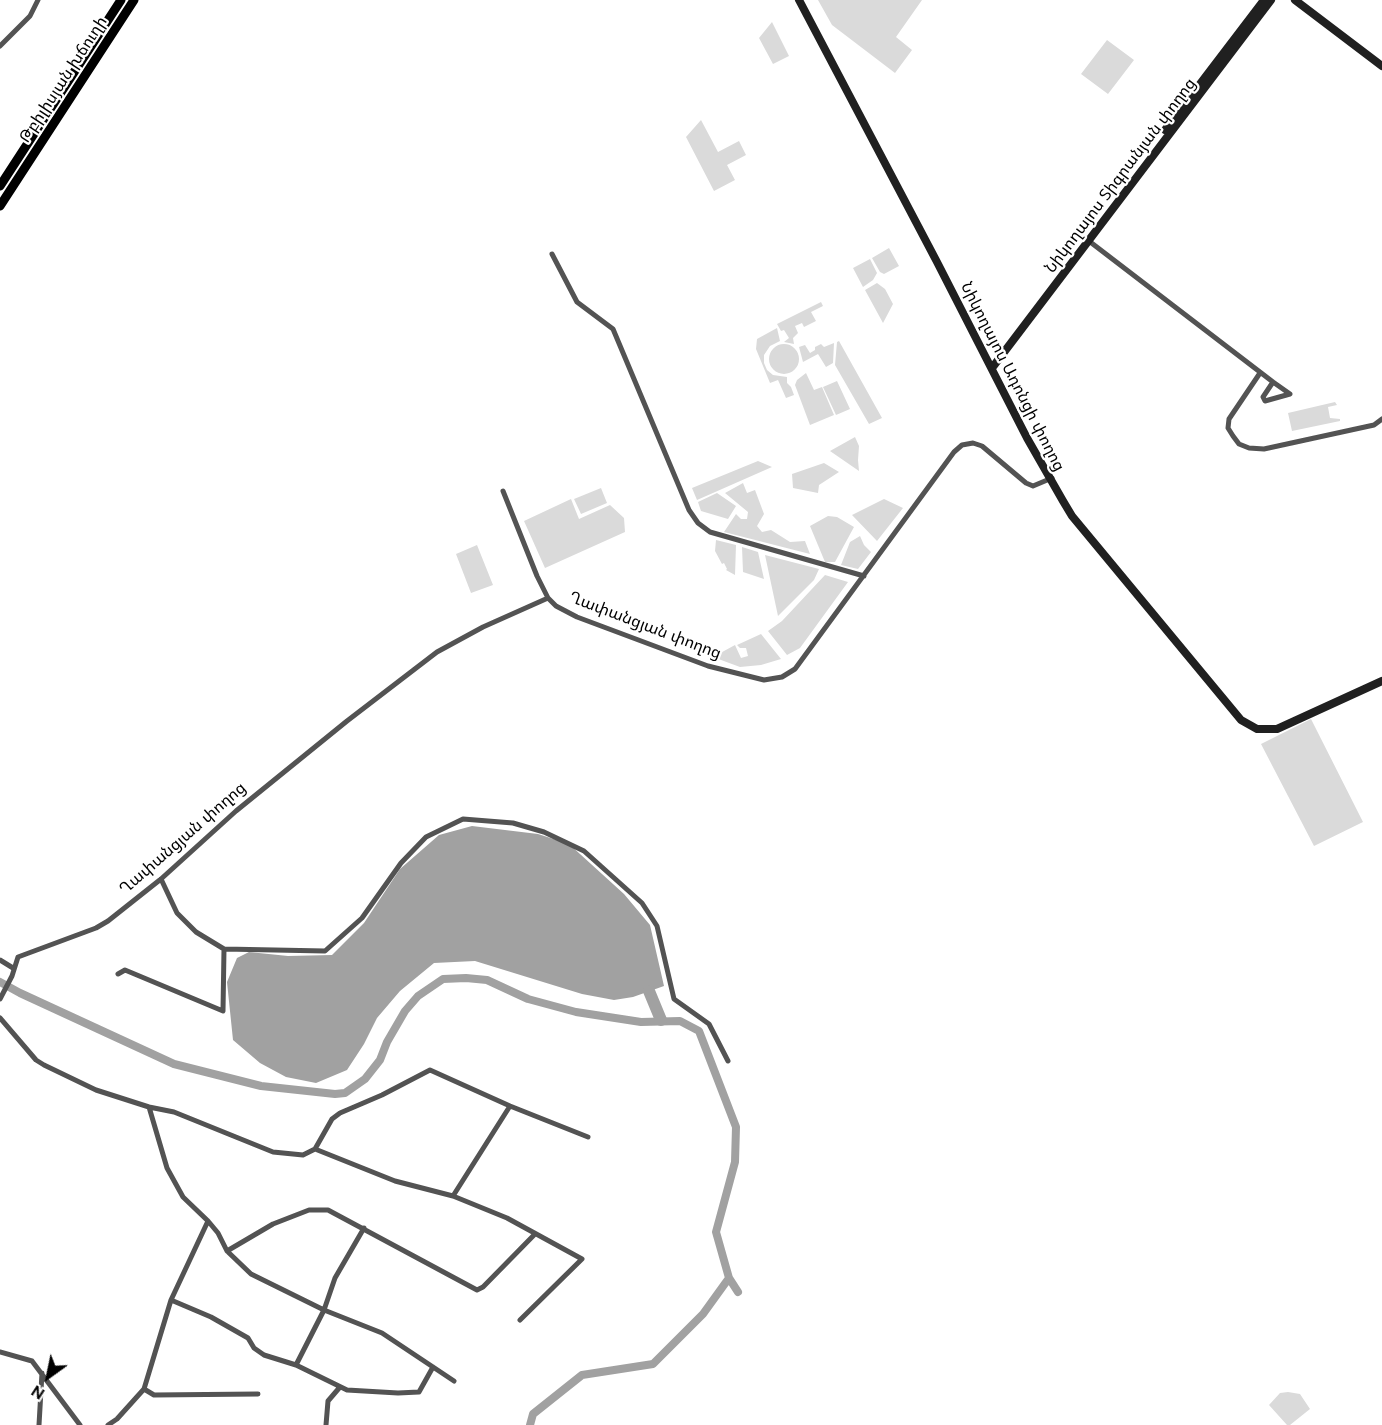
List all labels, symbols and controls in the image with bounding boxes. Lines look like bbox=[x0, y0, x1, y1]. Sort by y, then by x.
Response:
street label: Թբիլիսյան խճուղի bbox=[16, 13, 112, 147]
street label: Նիկողայոս Տիգրանյան փողոց bbox=[1041, 75, 1201, 277]
street label: Նիկողայոս Ադոնցի փողոց bbox=[956, 279, 1068, 475]
street label: Ղափանցյան փողոց bbox=[566, 588, 724, 664]
street label: Ղափանցյան փողոց bbox=[116, 779, 250, 899]
north arrow bbox=[18, 1347, 78, 1407]
text: N bbox=[27, 1381, 49, 1405]

